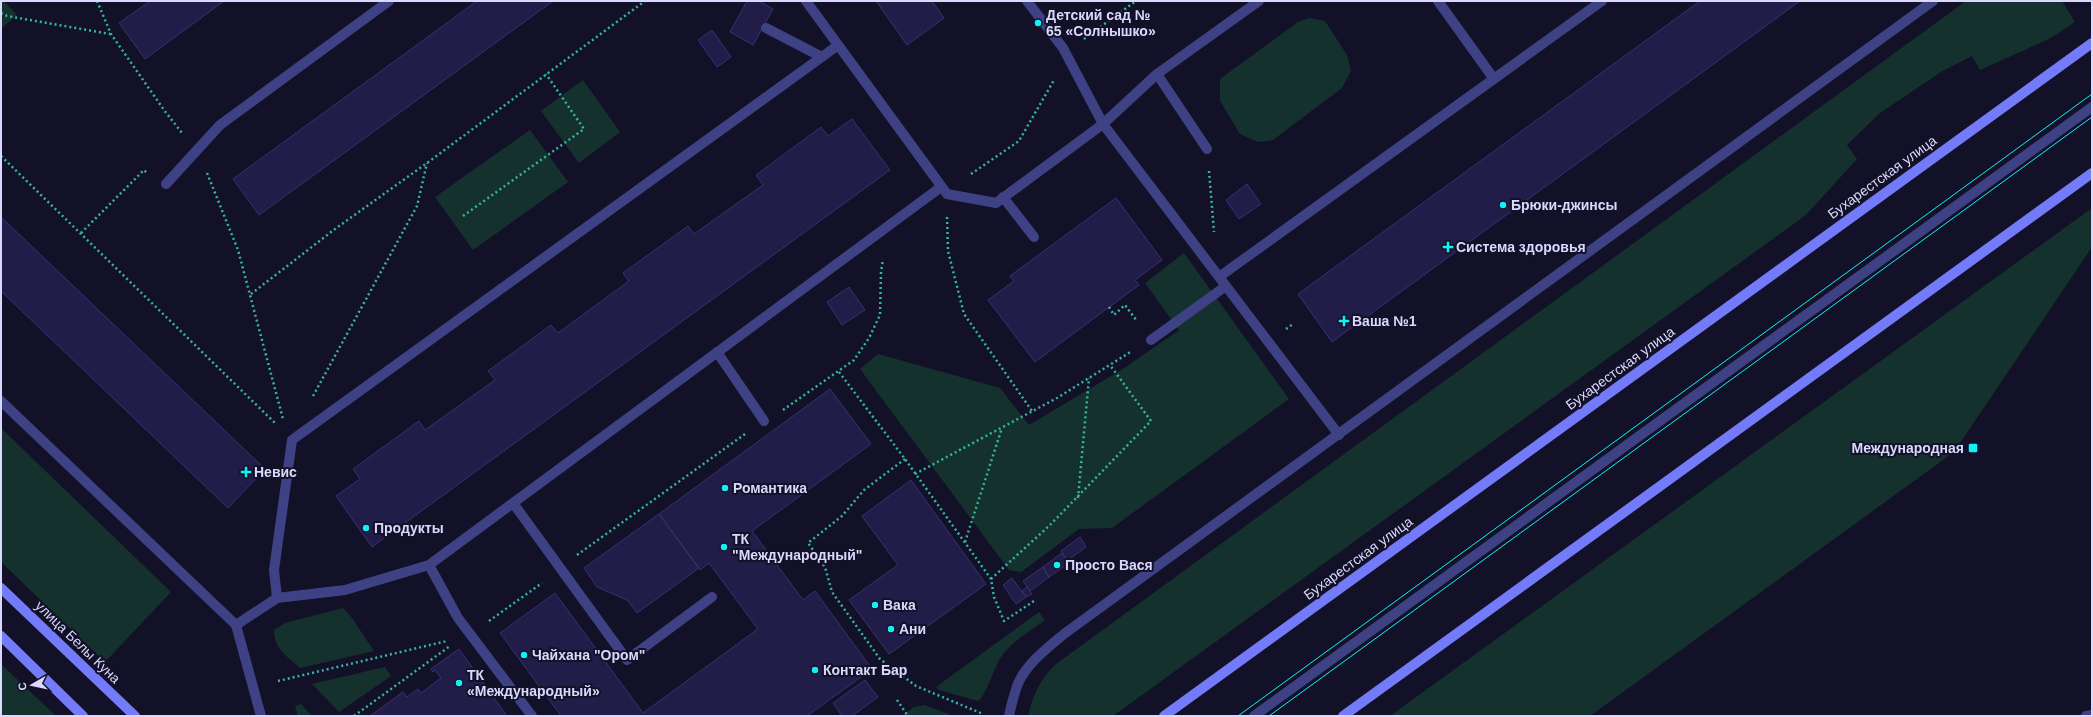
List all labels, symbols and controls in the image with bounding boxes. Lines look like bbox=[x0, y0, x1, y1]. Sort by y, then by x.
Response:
place label: Детский сад № 65 «Солнышко» bbox=[1046, 7, 1156, 39]
marker: Детский сад № 65 «Солнышко» bbox=[1033, 18, 1043, 28]
street label: Бухарестская улица bbox=[1825, 132, 1940, 222]
place label: Брюки-джинсы bbox=[1511, 197, 1617, 213]
marker: Брюки-джинсы bbox=[1498, 200, 1508, 210]
place label: Система здоровья bbox=[1456, 239, 1586, 255]
marker: Система здоровья bbox=[1443, 242, 1453, 252]
place label: Ваша №1 bbox=[1352, 313, 1417, 329]
marker: Ваша №1 bbox=[1339, 316, 1349, 326]
street label: Бухарестская улица bbox=[1563, 323, 1678, 413]
place label: Международная bbox=[1852, 440, 1964, 456]
marker: Международная bbox=[1967, 442, 1979, 454]
place label: Невис bbox=[254, 464, 297, 480]
marker: Невис bbox=[241, 467, 251, 477]
place label: Романтика bbox=[733, 480, 807, 496]
marker: Романтика bbox=[720, 483, 730, 493]
street label: Бухарестская улица bbox=[1301, 513, 1416, 603]
place label: Продукты bbox=[374, 520, 444, 536]
marker: Продукты bbox=[361, 523, 371, 533]
place label: ТК "Международный" bbox=[732, 531, 862, 563]
marker: ТК "Международный" bbox=[719, 542, 729, 552]
place label: Просто Вася bbox=[1065, 557, 1153, 573]
marker: Просто Вася bbox=[1052, 560, 1062, 570]
street label: улица Белы Куна bbox=[32, 597, 124, 687]
place label: Вака bbox=[883, 597, 916, 613]
marker: Вака bbox=[870, 600, 880, 610]
place label: Ани bbox=[899, 621, 926, 637]
marker: Ани bbox=[886, 624, 896, 634]
place label: Чайхана "Ором" bbox=[532, 647, 645, 663]
marker: Чайхана "Ором" bbox=[519, 650, 529, 660]
place label: Контакт Бар bbox=[823, 662, 907, 678]
north arrow bbox=[12, 665, 52, 705]
marker: Контакт Бар bbox=[810, 665, 820, 675]
place label: ТК «Международный» bbox=[467, 667, 600, 699]
marker: ТК «Международный» bbox=[454, 678, 464, 688]
text: С bbox=[16, 682, 29, 691]

